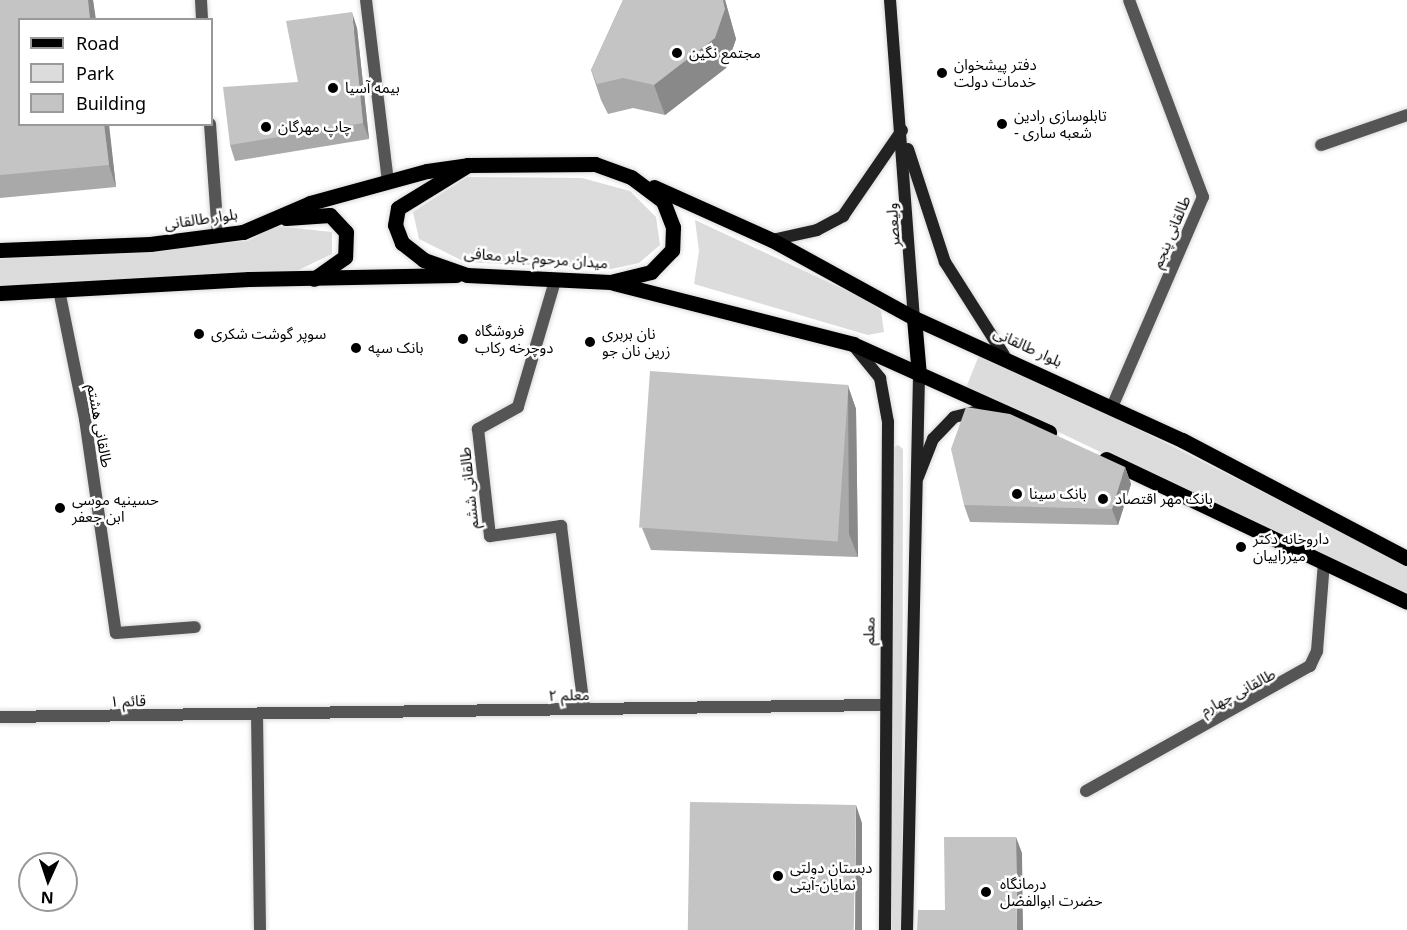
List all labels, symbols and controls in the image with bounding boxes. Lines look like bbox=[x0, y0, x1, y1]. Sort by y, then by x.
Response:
legend bbox=[18, 18, 213, 126]
text: Road bbox=[76, 31, 119, 55]
place label: مجتمع نگین bbox=[689, 44, 761, 62]
marker: مجتمع نگین bbox=[670, 46, 684, 60]
place label: دفتر پیشخوان خدمات دولت bbox=[954, 55, 1037, 90]
text: Park bbox=[76, 61, 114, 85]
marker: دفتر پیشخوان خدمات دولت bbox=[935, 66, 949, 80]
place label: بیمه آسیا bbox=[345, 79, 400, 97]
marker: بیمه آسیا bbox=[326, 81, 340, 95]
text: Building bbox=[76, 91, 146, 115]
place label: تابلوسازی رادین - شعبه ساری bbox=[1014, 106, 1107, 141]
marker: تابلوسازی رادین - شعبه ساری bbox=[995, 117, 1009, 131]
place label: چاپ مهرگان bbox=[278, 118, 352, 136]
marker: چاپ مهرگان bbox=[259, 120, 273, 134]
street label: طالقانی پنجم bbox=[1148, 193, 1194, 271]
street label: ولیعصر bbox=[882, 202, 904, 248]
street label: بلوار طالقانی bbox=[163, 205, 239, 233]
street label: میدان مرحوم جابر معافی bbox=[463, 244, 609, 272]
place label: فروشگاه دوچرخه رکاب bbox=[475, 321, 553, 356]
street label: بلوار طالقانی bbox=[991, 323, 1065, 371]
place label: نان بربری زرین نان جو bbox=[602, 324, 670, 359]
place label: سوپر گوشت شکری bbox=[211, 325, 326, 343]
marker: سوپر گوشت شکری bbox=[192, 327, 206, 341]
marker: فروشگاه دوچرخه رکاب bbox=[456, 332, 470, 346]
marker: نان بربری زرین نان جو bbox=[583, 335, 597, 349]
place label: بانک سپه bbox=[368, 339, 424, 357]
marker: بانک سپه bbox=[349, 341, 363, 355]
street label: طالقانی هشتم bbox=[84, 383, 116, 469]
street label: طالقانی ششم bbox=[456, 446, 482, 530]
place label: بانک سینا bbox=[1029, 485, 1087, 503]
marker: بانک سینا bbox=[1010, 487, 1024, 501]
place label: حسینیه موسی ابن جعفر bbox=[72, 490, 159, 525]
place label: بانک مهر اقتصاد bbox=[1115, 490, 1213, 508]
marker: بانک مهر اقتصاد bbox=[1096, 492, 1110, 506]
marker: حسینیه موسی ابن جعفر bbox=[53, 501, 67, 515]
place label: داروخانه دکتر میرزاییان bbox=[1253, 529, 1329, 564]
marker: داروخانه دکتر میرزاییان bbox=[1234, 540, 1248, 554]
street label: معلم bbox=[860, 617, 878, 645]
street label: طالقانی چهارم bbox=[1198, 665, 1278, 719]
street label: معلم ٢ bbox=[548, 686, 590, 704]
street label: قائم ١ bbox=[110, 692, 146, 710]
north arrow bbox=[18, 852, 78, 912]
place label: دبستان دولتی نمایان-آیتی bbox=[790, 858, 872, 893]
marker: دبستان دولتی نمایان-آیتی bbox=[771, 869, 785, 883]
place label: درمانگاه حضرت ابوالفضل bbox=[1000, 874, 1103, 909]
marker: درمانگاه حضرت ابوالفضل bbox=[977, 883, 995, 901]
text: N bbox=[40, 887, 54, 909]

